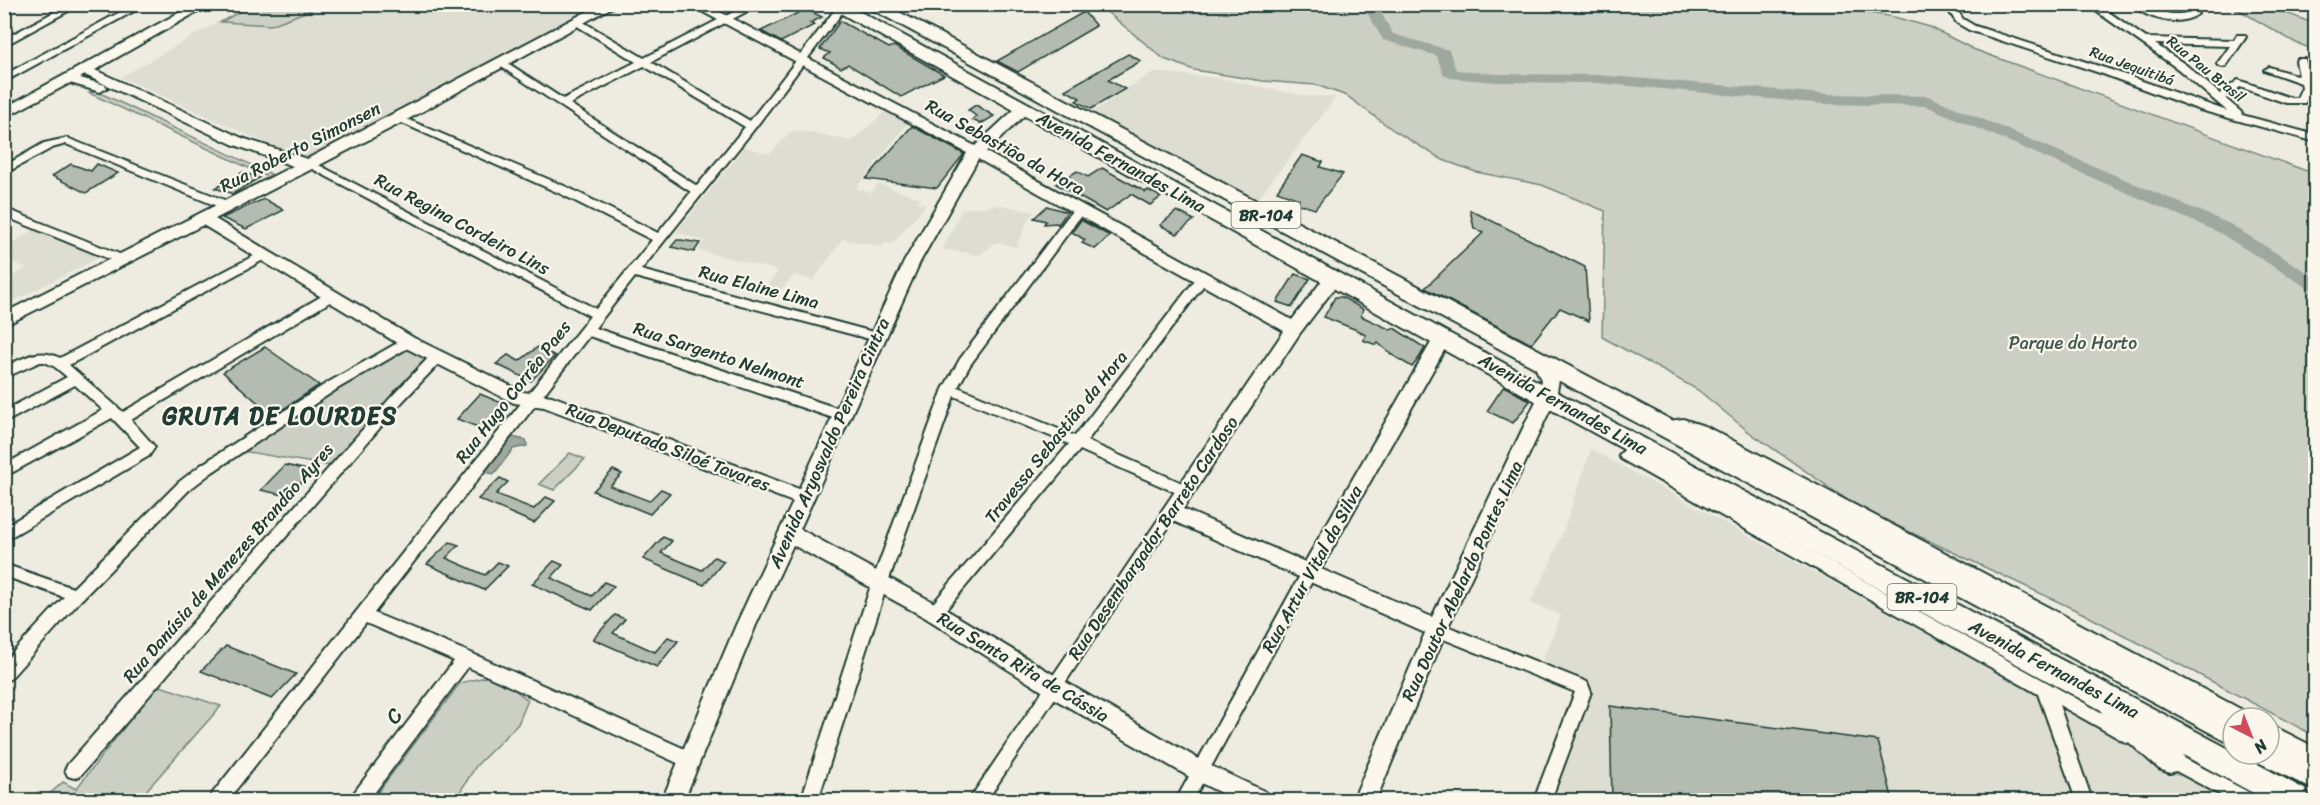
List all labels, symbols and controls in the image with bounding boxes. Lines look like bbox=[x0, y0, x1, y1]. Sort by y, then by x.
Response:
street label: Rua Pau Brasil bbox=[2161, 29, 2252, 110]
street label: Rua Jequitibá bbox=[2086, 39, 2178, 94]
street label: Rua Sebastião da Hora bbox=[919, 90, 1091, 204]
street label: Rua Roberto Simonsen bbox=[214, 92, 386, 201]
street label: Avenida Fernandes Lima bbox=[1029, 102, 1212, 222]
street label: Rua Regina Cordeiro Lins bbox=[368, 164, 556, 284]
road number: BR-104 bbox=[1232, 202, 1300, 228]
street label: Rua Elaine Lima bbox=[695, 256, 823, 318]
street label: Rua Sargento Nelmont bbox=[629, 312, 809, 398]
street label: Rua Hugo Corrêa Paes bbox=[447, 313, 580, 471]
street label: Avenida Aryosvaldo Pereira Cintra bbox=[759, 313, 899, 574]
park label: Parque do Horto bbox=[2009, 327, 2137, 359]
street label: Travessa Sebastião da Hora bbox=[976, 343, 1136, 531]
street label: Avenida Fernandes Lima bbox=[1471, 344, 1654, 464]
street label: Rua Deputado Siloé Tavares bbox=[561, 393, 776, 501]
district label: GRUTA DE LOURDES bbox=[162, 395, 398, 437]
street label: Rua Desembargador Barreto Cardoso bbox=[1059, 409, 1247, 667]
street label: Rua Danúsia de Menezes Brandão Ayres bbox=[114, 435, 342, 690]
street label: Rua Doutor Abelardo Pontes Lima bbox=[1392, 455, 1532, 707]
street label: Rua Artur Vital da Silva bbox=[1253, 478, 1372, 659]
road number: BR-104 bbox=[1888, 584, 1956, 610]
street label: Rua Santa Rita de Cássia bbox=[931, 603, 1115, 731]
street label: Avenida Fernandes Lima bbox=[1962, 610, 2146, 728]
street label: C bbox=[375, 699, 413, 733]
north arrow bbox=[2221, 706, 2281, 766]
text: N bbox=[2246, 732, 2275, 762]

